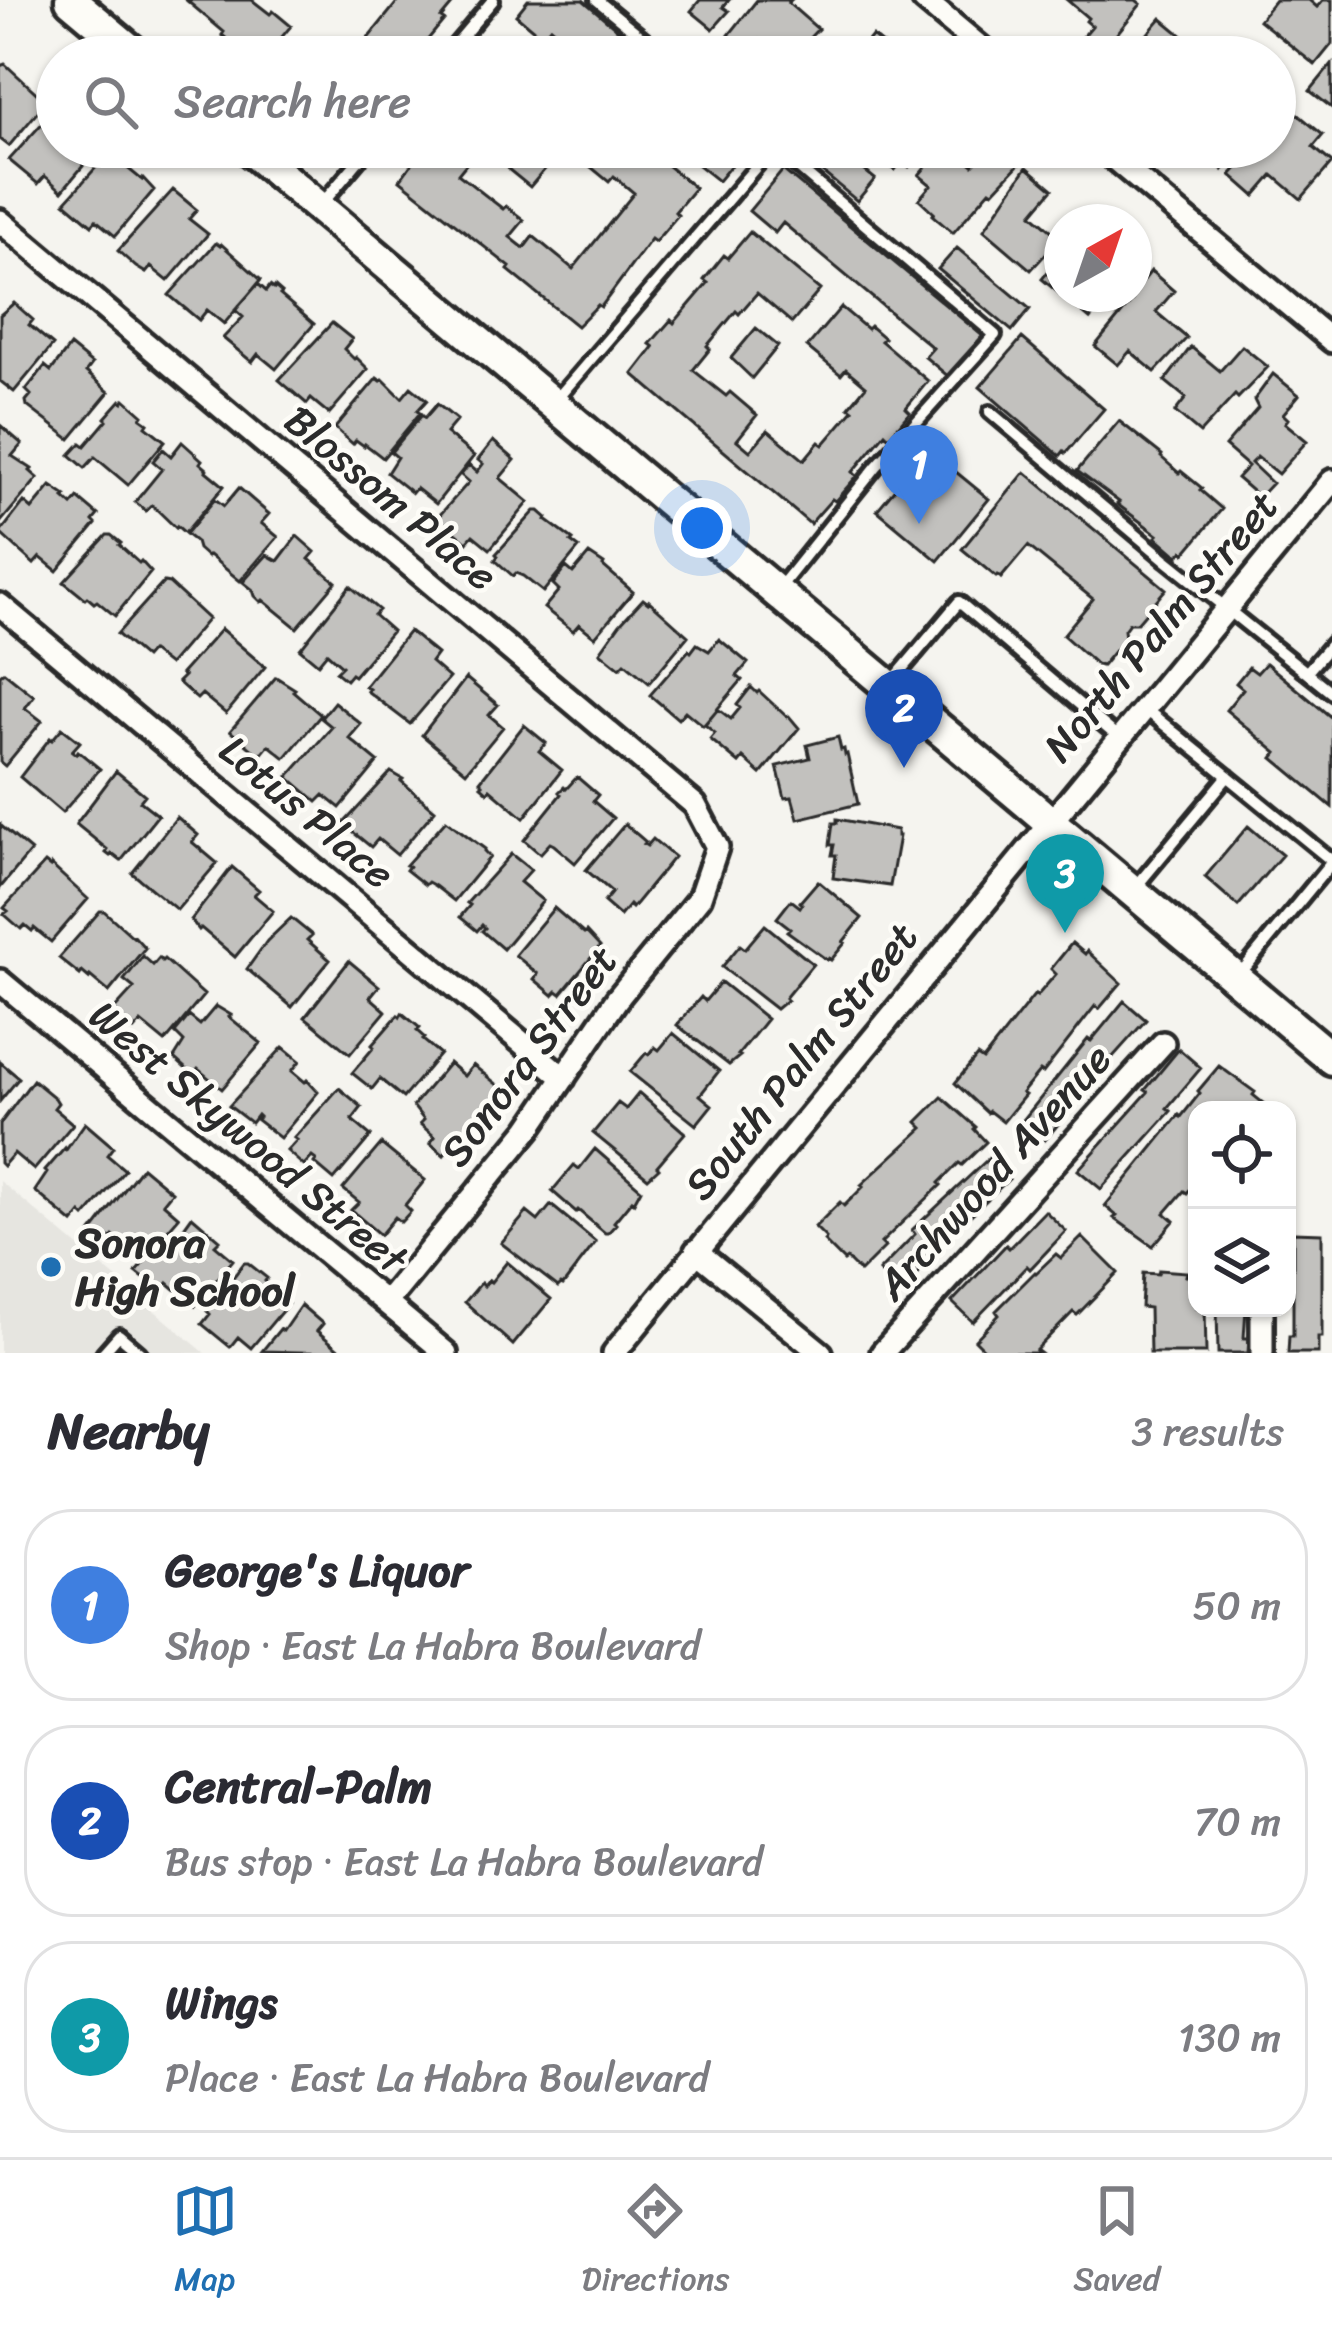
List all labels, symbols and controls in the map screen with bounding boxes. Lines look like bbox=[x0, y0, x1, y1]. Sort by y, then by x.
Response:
search box bbox=[36, 36, 1296, 168]
text: Search here bbox=[174, 62, 411, 142]
icon: search bbox=[78, 69, 144, 135]
north arrow bbox=[1044, 204, 1152, 312]
street label: Blossom Place bbox=[267, 385, 515, 611]
pin: 1 bbox=[880, 425, 958, 524]
street label: North Palm Street bbox=[1024, 473, 1298, 779]
your location bbox=[672, 498, 732, 558]
pin: 2 bbox=[865, 669, 943, 768]
street label: Lotus Place bbox=[202, 715, 412, 909]
pin: 3 bbox=[1026, 834, 1104, 933]
street label: South Palm Street bbox=[665, 905, 937, 1217]
street label: Sonora Street bbox=[420, 929, 638, 1183]
street label: West Skywood Street bbox=[72, 981, 426, 1295]
street label: Archwood Avenue bbox=[857, 1026, 1131, 1319]
map controls bbox=[1188, 1101, 1296, 1317]
button: locate bbox=[1188, 1101, 1296, 1209]
place label: Sonora High School bbox=[74, 1206, 296, 1328]
button: layers bbox=[1188, 1209, 1296, 1317]
marker: Sonora High School bbox=[38, 1254, 64, 1280]
text: Nearby bbox=[48, 1386, 209, 1476]
text: 3 results bbox=[1131, 1397, 1284, 1466]
text: George's Liquor bbox=[165, 1531, 469, 1611]
text: 1 bbox=[82, 1571, 98, 1640]
text: 50 m bbox=[1192, 1571, 1281, 1640]
text: Shop · East La Habra Boulevard bbox=[165, 1611, 701, 1680]
text: Central-Palm bbox=[165, 1747, 432, 1827]
text: 2 bbox=[79, 1787, 101, 1856]
text: 70 m bbox=[1194, 1787, 1281, 1856]
text: Bus stop · East La Habra Boulevard bbox=[165, 1827, 763, 1896]
text: Wings bbox=[165, 1963, 278, 2043]
text: 3 bbox=[79, 2003, 101, 2072]
text: 130 m bbox=[1178, 2003, 1281, 2072]
text: Place · East La Habra Boulevard bbox=[165, 2043, 709, 2112]
tab: Map bbox=[172, 2178, 238, 2308]
tab: Directions bbox=[582, 2178, 729, 2308]
tab: Saved bbox=[1073, 2178, 1160, 2308]

